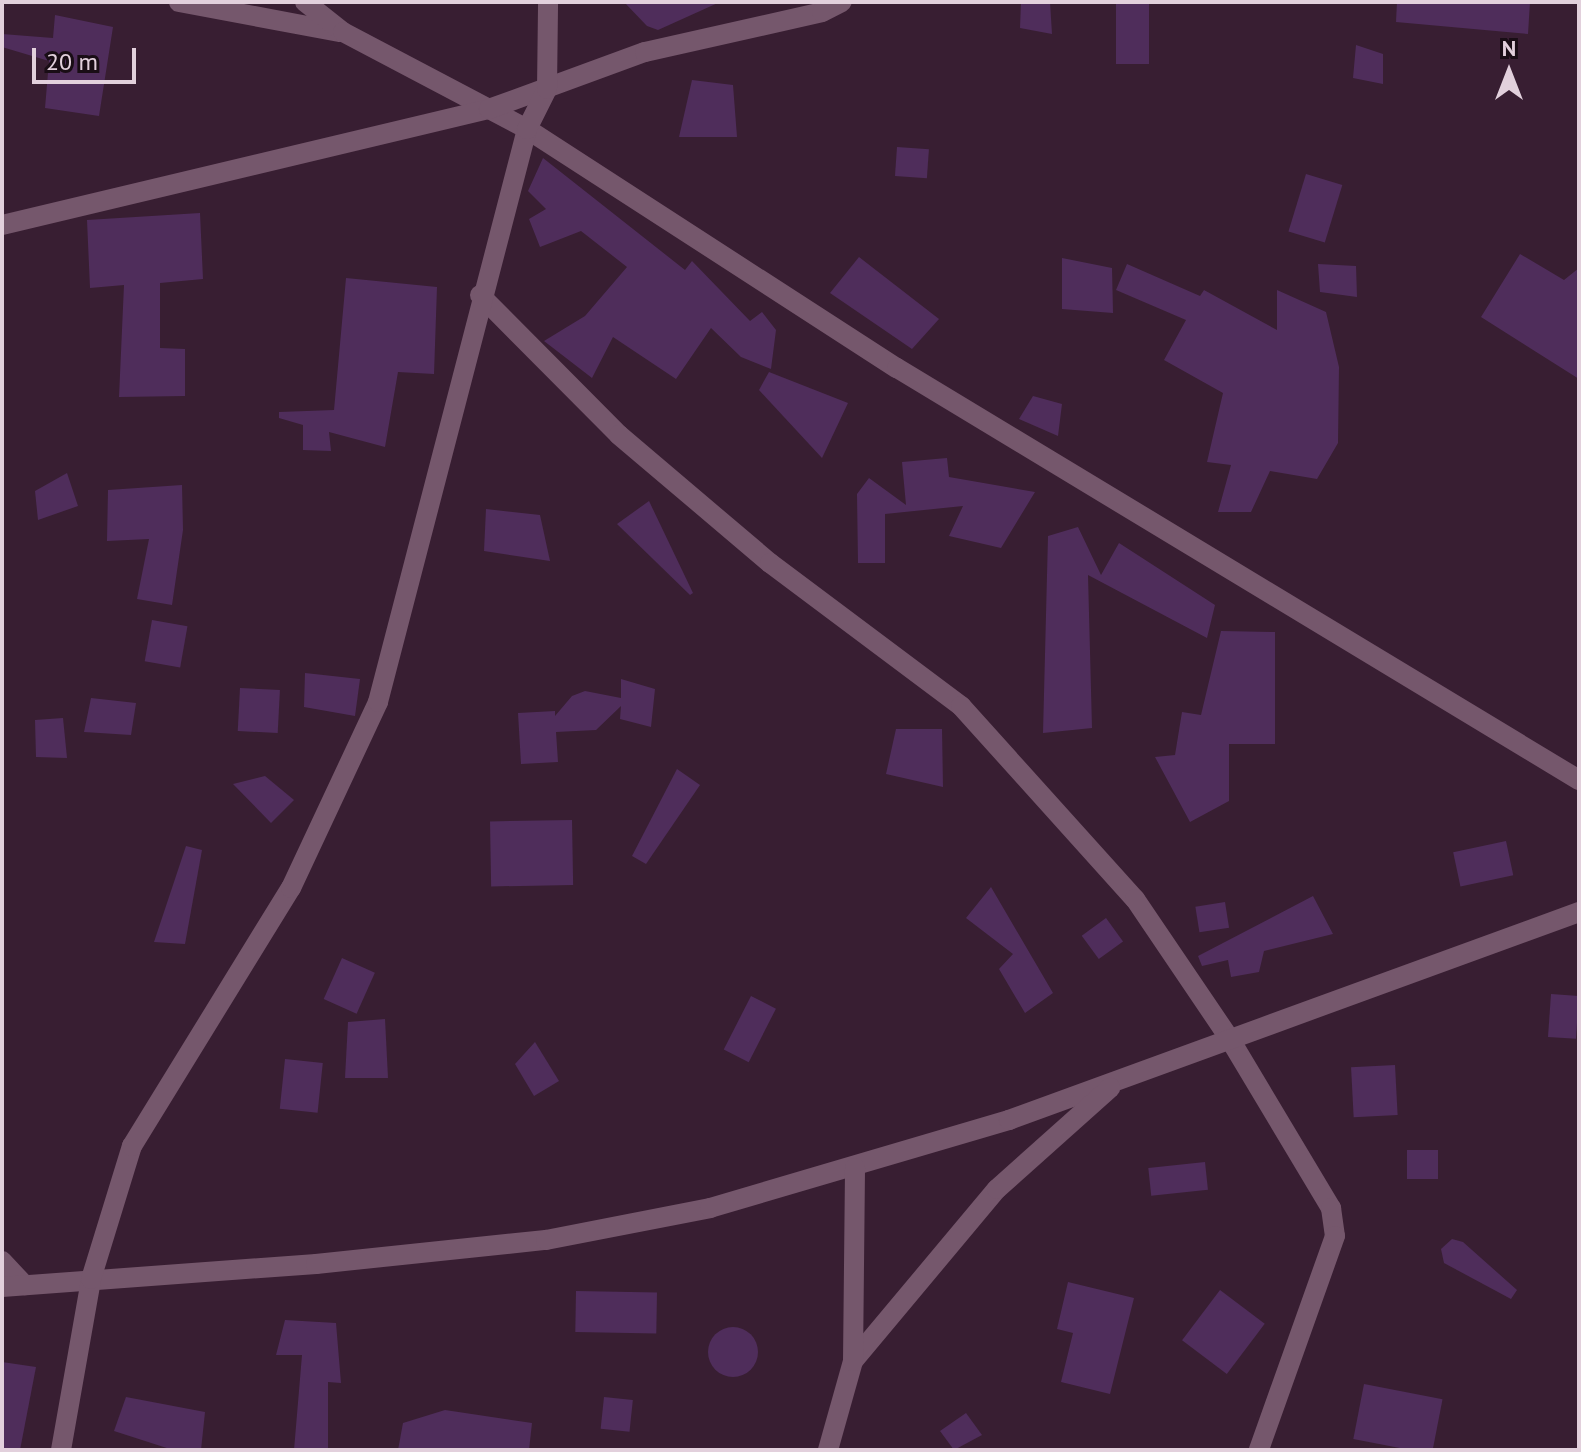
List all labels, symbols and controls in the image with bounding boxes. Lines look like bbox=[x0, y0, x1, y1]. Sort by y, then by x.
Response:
scale bar bbox=[36, 32, 140, 82]
north arrow bbox=[1469, 32, 1549, 112]
text: N bbox=[1502, 34, 1516, 62]
text: 20 m bbox=[46, 46, 98, 77]

